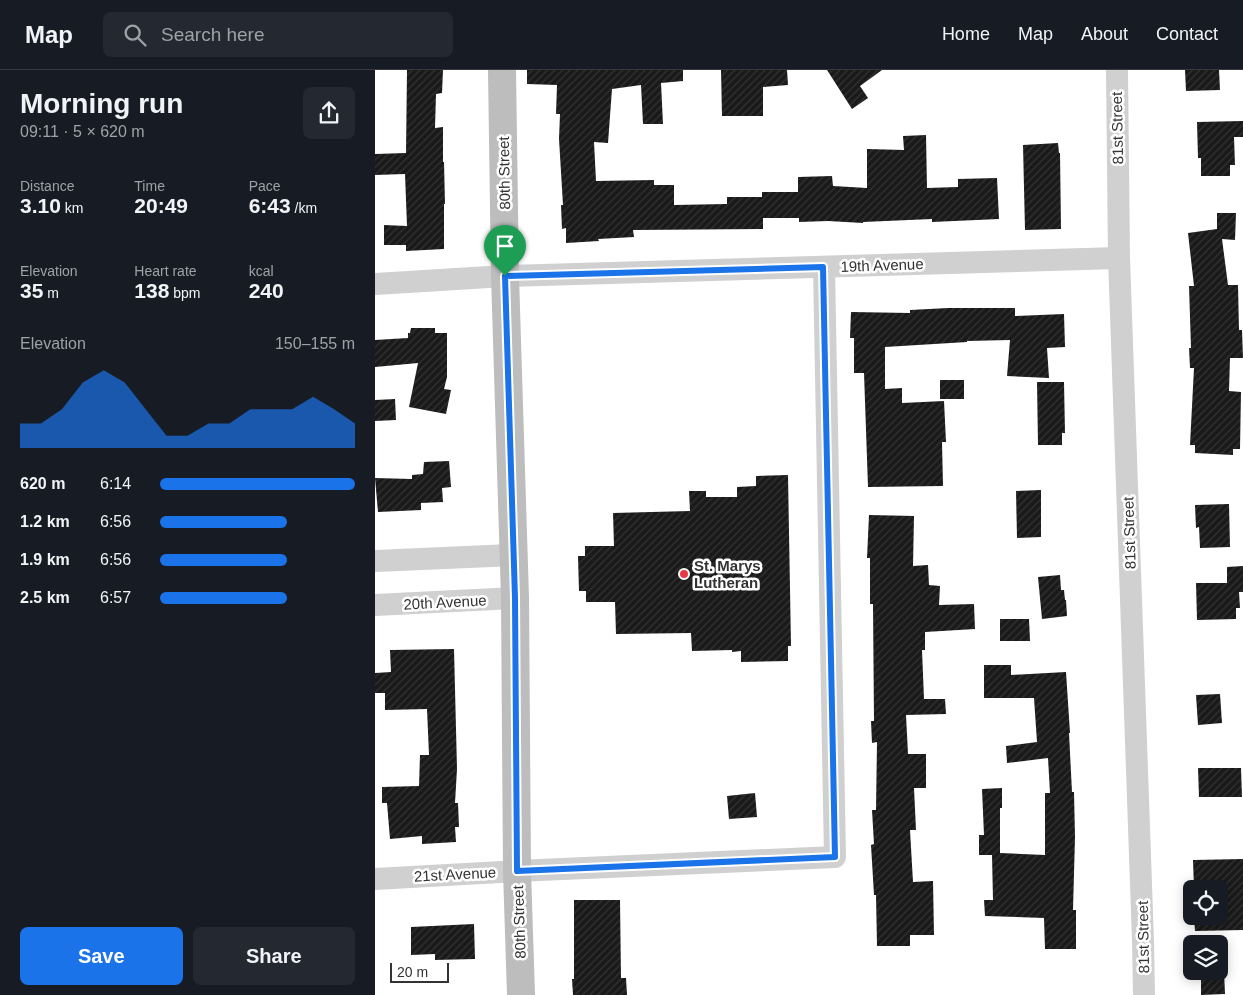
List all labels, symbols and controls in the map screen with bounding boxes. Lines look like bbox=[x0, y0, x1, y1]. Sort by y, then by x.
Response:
search box bbox=[103, 12, 453, 57]
text: Map bbox=[25, 21, 73, 48]
icon: search bbox=[121, 21, 149, 49]
text: Search here bbox=[161, 24, 265, 45]
text: Home bbox=[942, 24, 990, 44]
text: Map bbox=[1018, 24, 1053, 44]
text: About bbox=[1081, 24, 1128, 44]
text: Contact bbox=[1156, 24, 1218, 44]
button: share bbox=[303, 87, 355, 139]
text: Morning run bbox=[20, 88, 183, 119]
street label: 81st Street bbox=[1108, 91, 1126, 164]
text: 09:11 · 5 × 620 m bbox=[20, 123, 145, 140]
street label: 80th Street bbox=[495, 135, 513, 210]
text: Distance bbox=[20, 178, 74, 194]
text: Time bbox=[134, 178, 165, 194]
text: Pace bbox=[249, 178, 281, 194]
text: 3.10 bbox=[20, 194, 61, 217]
text: 20:49 bbox=[134, 194, 188, 217]
text: 6:43 bbox=[249, 194, 291, 217]
text: km bbox=[61, 200, 83, 216]
text: /km bbox=[291, 200, 317, 216]
pin bbox=[484, 225, 526, 276]
icon: arrive bbox=[491, 232, 519, 260]
street label: 19th Avenue bbox=[840, 255, 924, 275]
text: Elevation bbox=[20, 263, 78, 279]
text: Heart rate bbox=[134, 263, 197, 279]
text: kcal bbox=[249, 263, 274, 279]
text: 35 bbox=[20, 279, 43, 302]
text: 138 bbox=[134, 279, 169, 302]
text: 240 bbox=[249, 279, 284, 302]
text: m bbox=[43, 285, 59, 301]
text: bpm bbox=[169, 285, 201, 301]
text: Elevation bbox=[20, 335, 86, 352]
text: 150–155 m bbox=[275, 335, 355, 352]
text: 620 m bbox=[20, 475, 65, 492]
text: 6:14 bbox=[100, 475, 131, 492]
street label: 81st Street bbox=[1119, 496, 1139, 570]
text: 1.2 km bbox=[20, 513, 70, 530]
text: 6:56 bbox=[100, 513, 131, 530]
text: 1.9 km bbox=[20, 551, 70, 568]
text: 6:56 bbox=[100, 551, 131, 568]
place label: St. Marys Lutheran bbox=[694, 557, 761, 591]
marker: St. Marys Lutheran bbox=[678, 568, 690, 580]
text: 2.5 km bbox=[20, 589, 70, 606]
text: 6:57 bbox=[100, 589, 131, 606]
street label: 20th Avenue bbox=[403, 591, 487, 613]
street label: 21st Avenue bbox=[413, 863, 497, 885]
map controls bbox=[1183, 880, 1228, 980]
button: locate bbox=[1183, 880, 1228, 925]
street label: 80th Street bbox=[509, 884, 529, 959]
street label: 81st Street bbox=[1134, 900, 1152, 973]
button: Save bbox=[20, 927, 183, 985]
button: Share bbox=[193, 927, 355, 985]
button: layers bbox=[1183, 935, 1228, 980]
scale bar bbox=[390, 960, 449, 983]
text: 20 m bbox=[397, 964, 428, 980]

